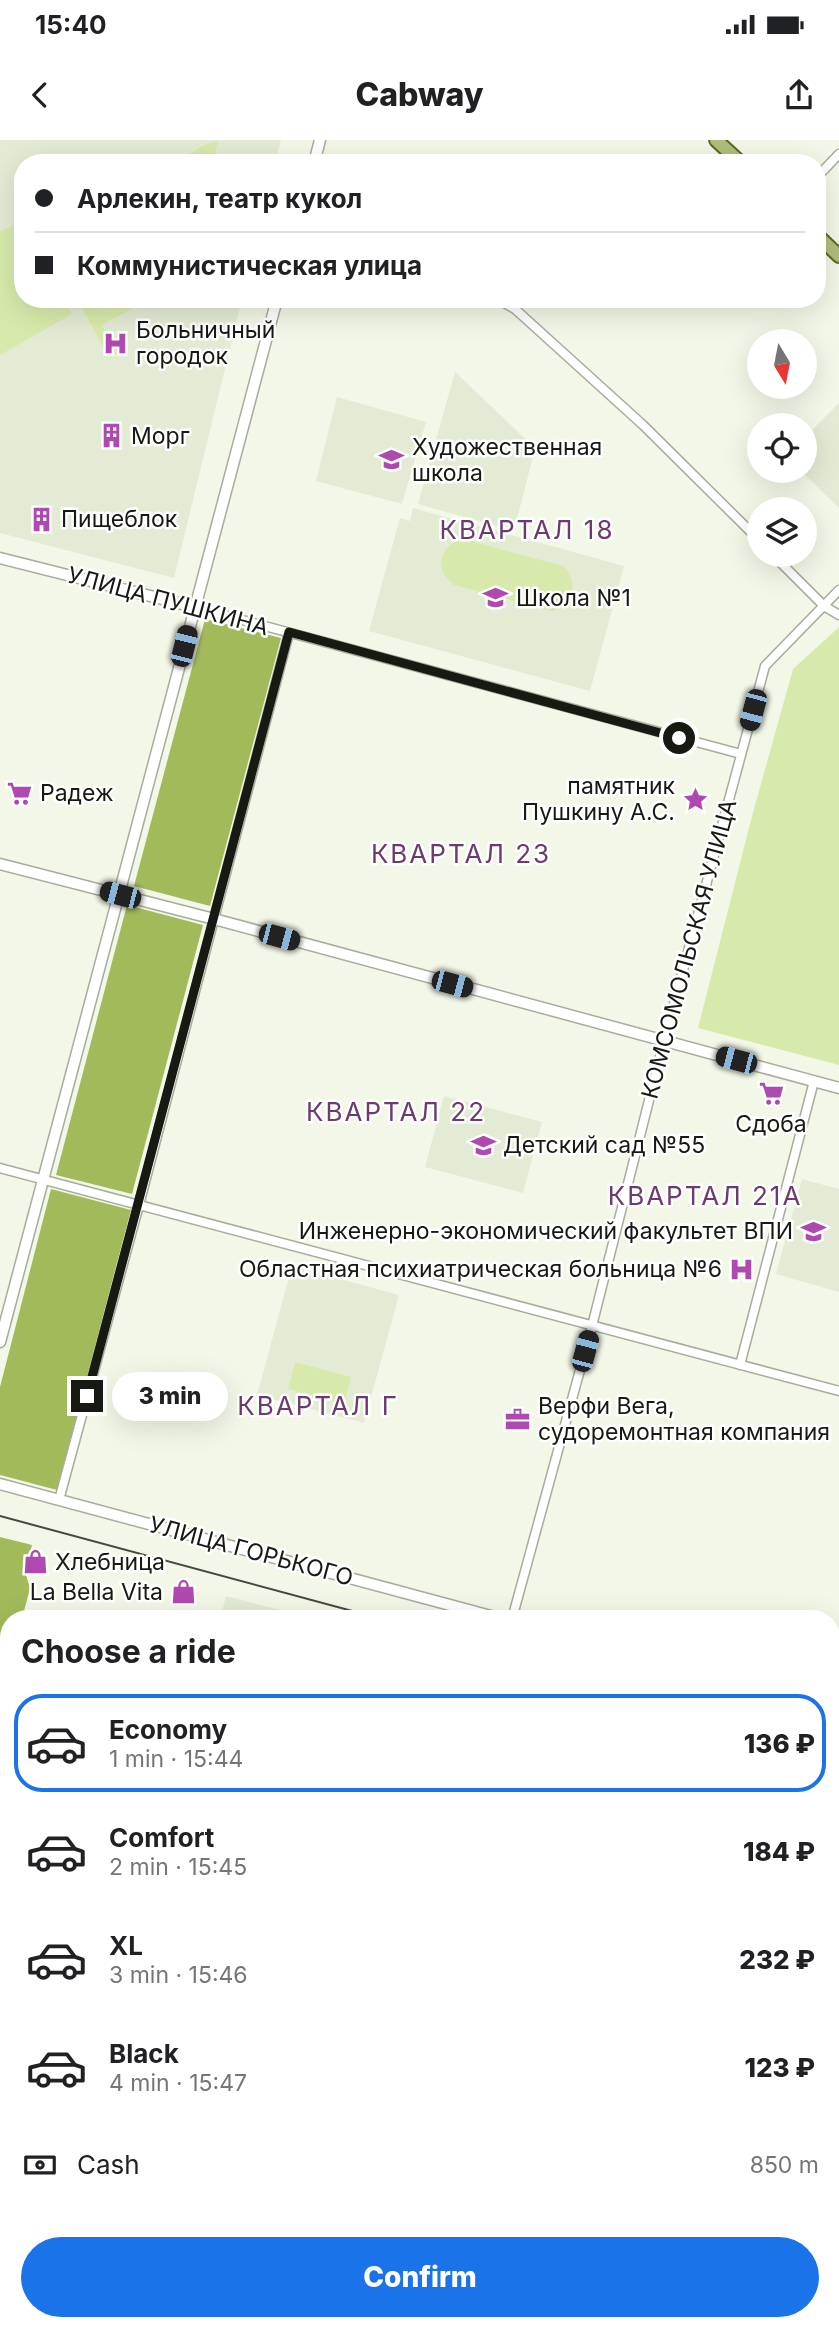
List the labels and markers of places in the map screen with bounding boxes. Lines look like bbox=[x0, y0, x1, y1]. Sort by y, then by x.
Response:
place label: Больничный городок bbox=[136, 316, 275, 370]
hospital icon: Больничный городок bbox=[102, 329, 130, 357]
building icon: Морг bbox=[97, 422, 125, 450]
place label: Морг bbox=[131, 422, 190, 450]
place label: Художественная школа bbox=[412, 433, 602, 487]
school or university icon: Художественная школа bbox=[378, 446, 406, 474]
building icon: Пищеблок bbox=[27, 505, 55, 533]
place label: Пищеблок bbox=[61, 505, 178, 533]
school or university icon: Школа №1 bbox=[482, 584, 510, 612]
place label: Школа №1 bbox=[516, 584, 631, 612]
place label: памятник Пушкину А.С. bbox=[522, 772, 676, 826]
supermarket icon: Радеж bbox=[6, 779, 34, 807]
place label: Радеж bbox=[40, 779, 114, 807]
place icon: памятник Пушкину А.С. bbox=[681, 785, 709, 813]
supermarket icon: Сдоба bbox=[757, 1080, 785, 1108]
place label: Сдоба bbox=[735, 1110, 807, 1138]
school or university icon: Детский сад №55 bbox=[469, 1131, 497, 1159]
place label: Детский сад №55 bbox=[503, 1131, 705, 1159]
place label: Инженерно-экономический факультет ВПИ bbox=[299, 1217, 793, 1245]
school or university icon: Инженерно-экономический факультет ВПИ bbox=[799, 1217, 827, 1245]
place label: Областная психиатрическая больница №6 bbox=[239, 1255, 722, 1283]
hospital icon: Областная психиатрическая больница №6 bbox=[728, 1255, 756, 1283]
place label: Верфи Вега, судоремонтная компания bbox=[538, 1392, 830, 1446]
office icon: Верфи Вега, судоремонтная компания bbox=[504, 1405, 532, 1433]
shop icon: Хлебница bbox=[21, 1548, 49, 1576]
place label: Хлебница bbox=[55, 1548, 165, 1576]
place label: La Bella Vita bbox=[30, 1578, 163, 1606]
shop icon: La Bella Vita bbox=[169, 1578, 197, 1606]

